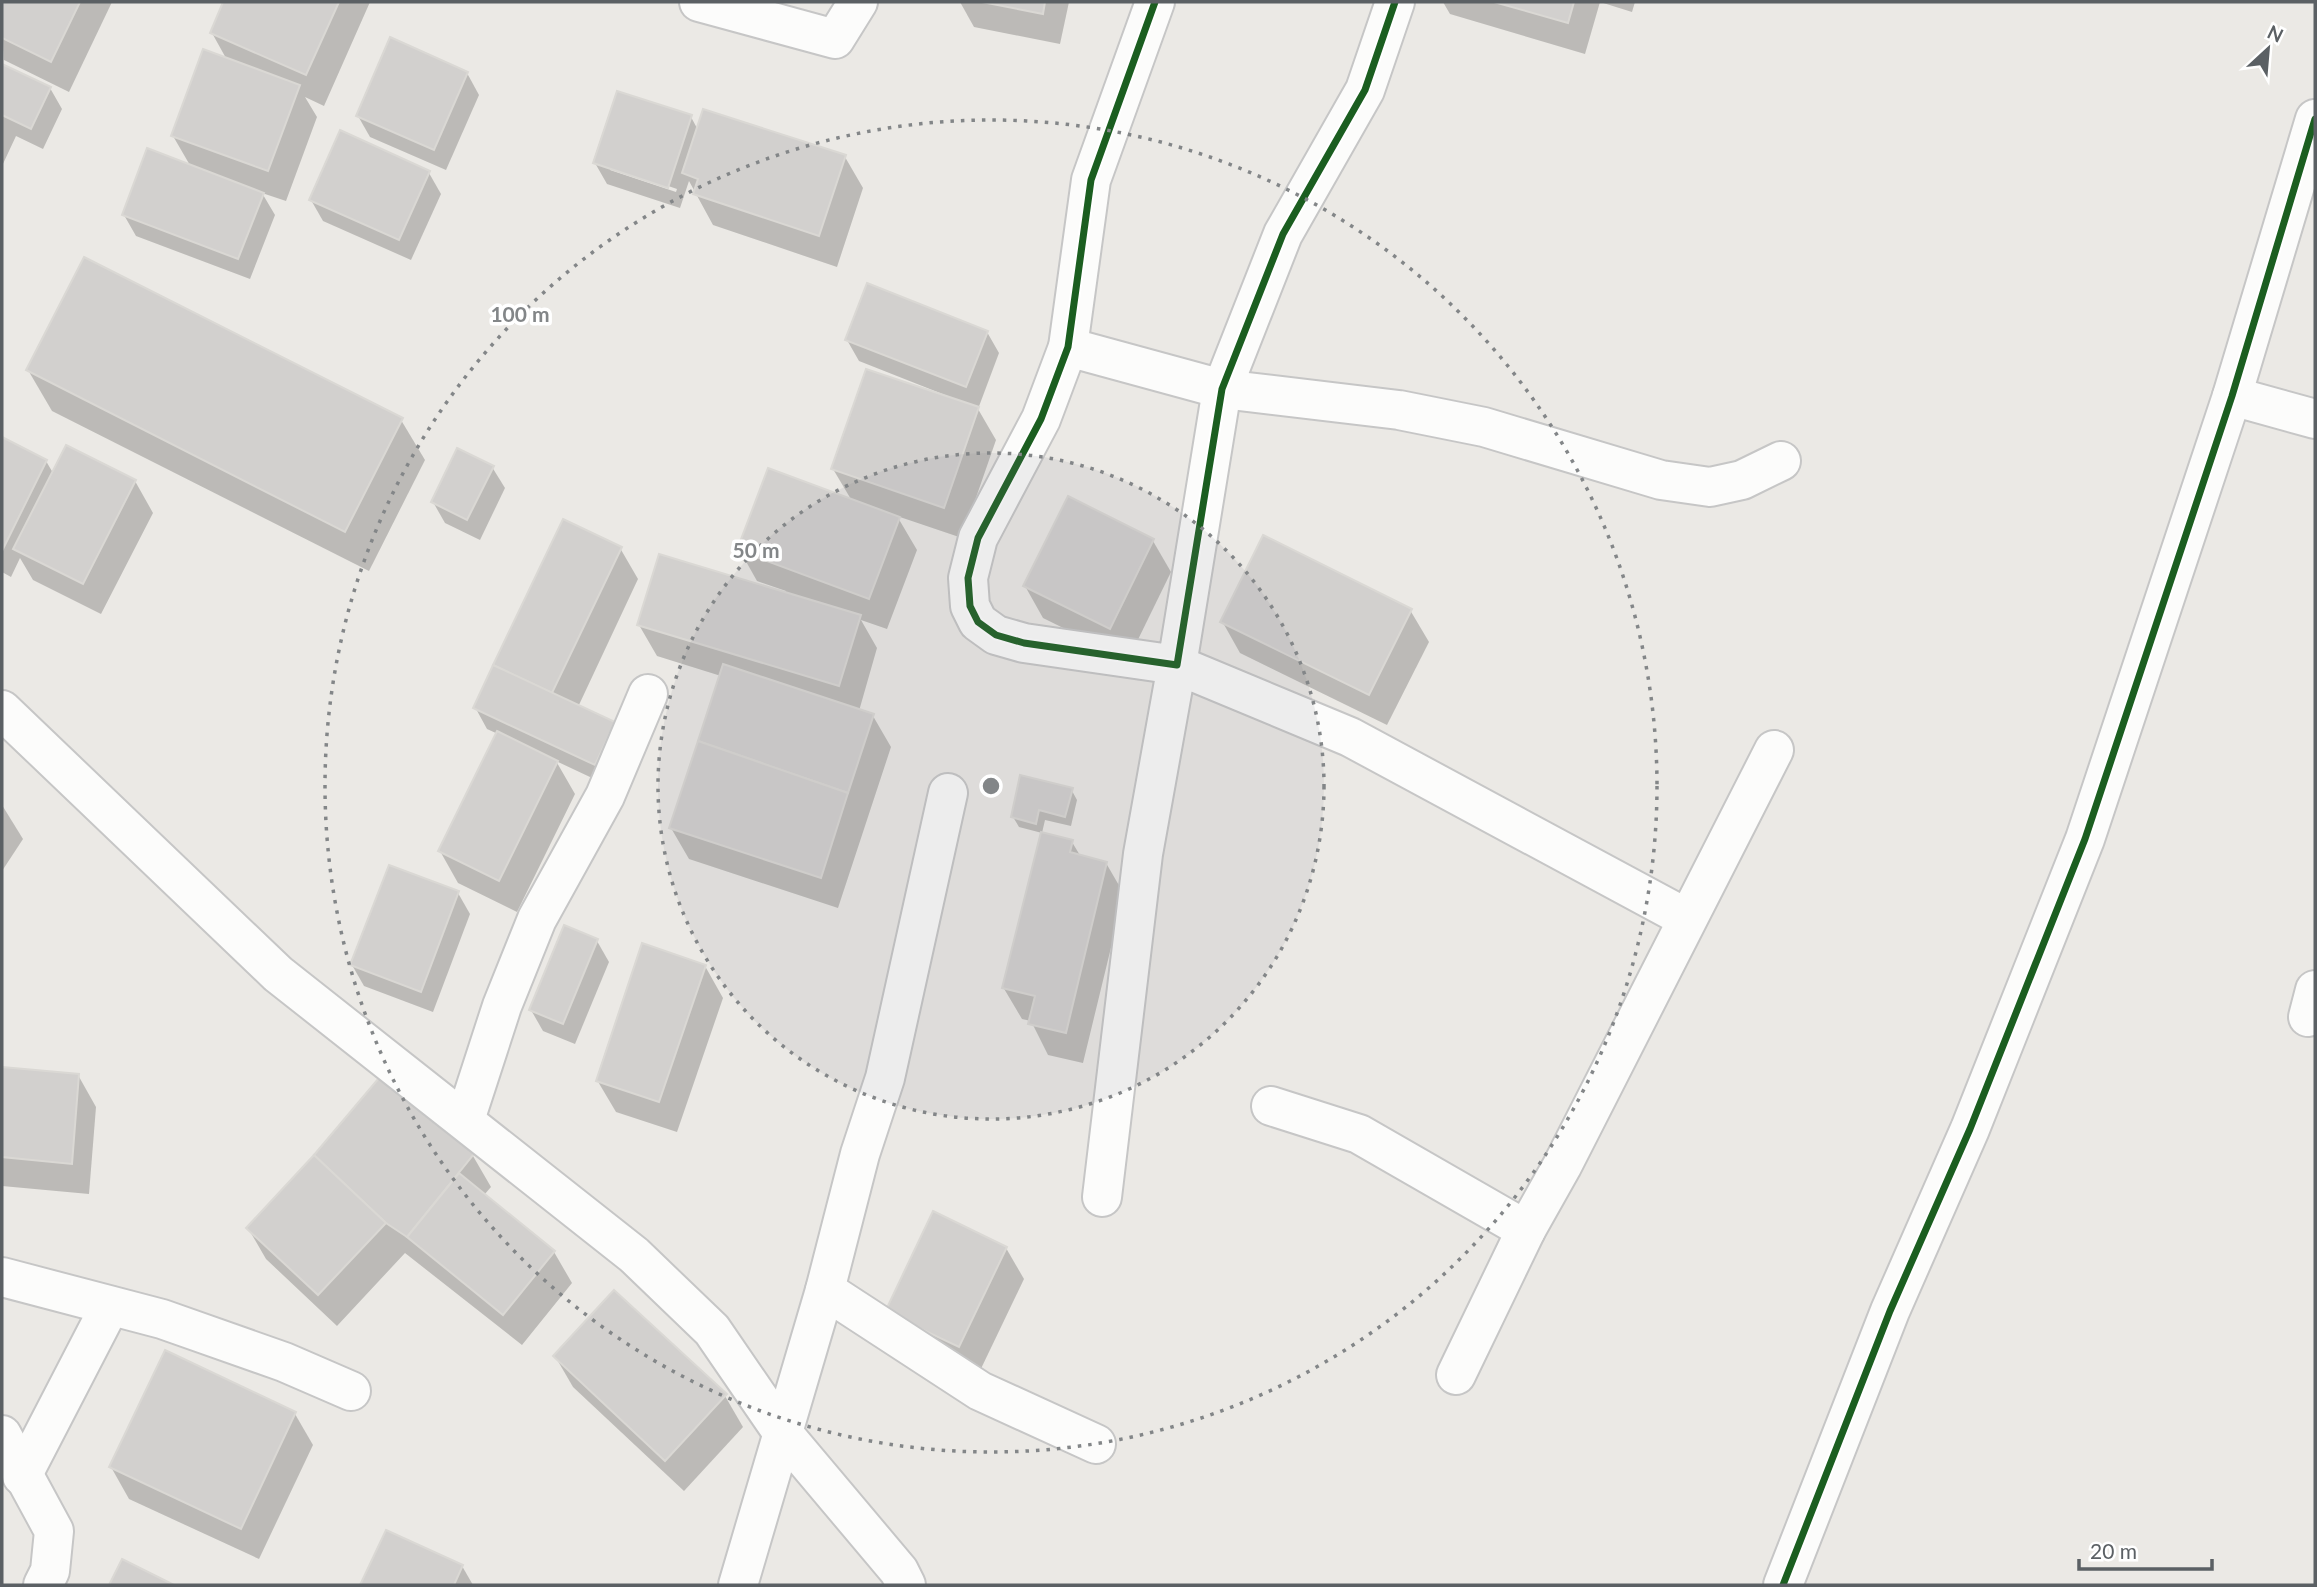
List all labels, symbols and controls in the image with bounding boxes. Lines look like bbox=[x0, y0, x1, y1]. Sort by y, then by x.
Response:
north arrow bbox=[2233, 14, 2303, 84]
text: N bbox=[2264, 20, 2287, 47]
text: 100 m bbox=[490, 301, 550, 326]
text: 50 m bbox=[732, 537, 780, 562]
centre of rings bbox=[979, 774, 1003, 798]
scale bar bbox=[2079, 1528, 2212, 1572]
text: 20 m bbox=[2090, 1538, 2137, 1563]

